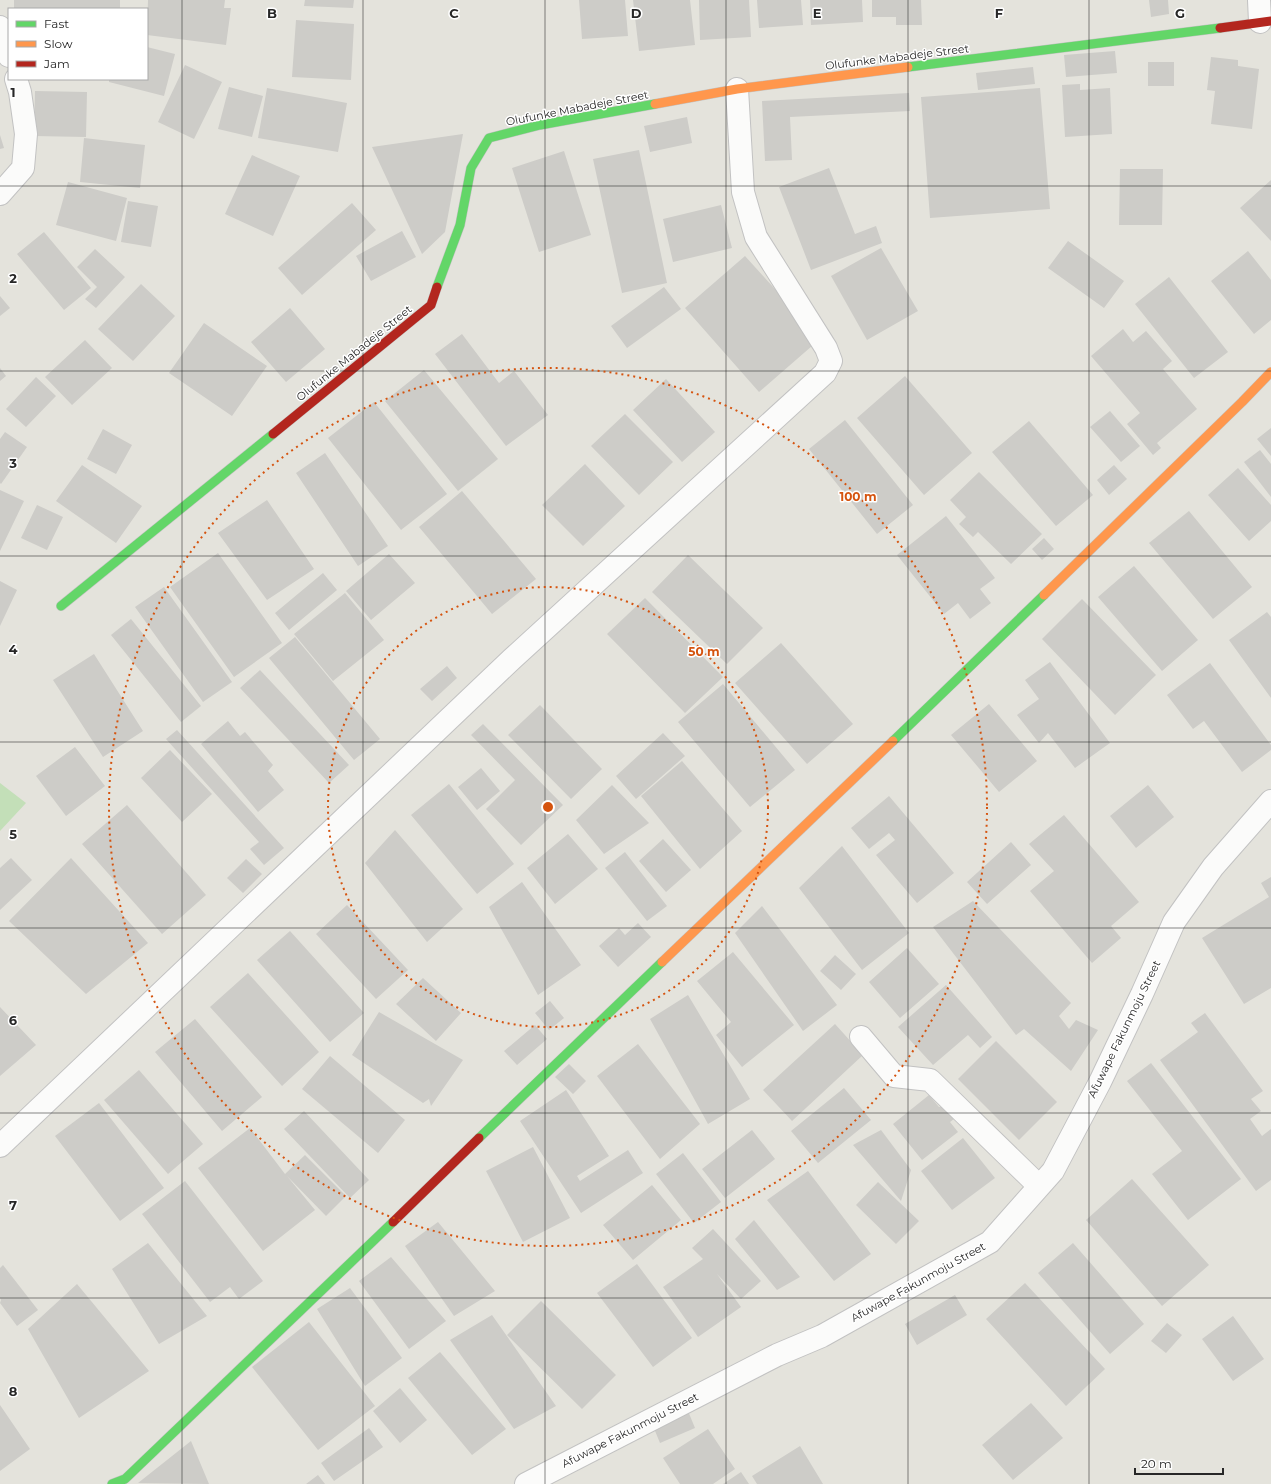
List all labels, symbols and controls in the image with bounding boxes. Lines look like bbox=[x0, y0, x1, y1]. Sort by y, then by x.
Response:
text: B bbox=[267, 5, 277, 21]
text: C bbox=[449, 5, 459, 21]
text: D bbox=[631, 5, 642, 21]
text: E bbox=[813, 5, 822, 21]
text: F bbox=[995, 5, 1003, 21]
text: G bbox=[1175, 5, 1185, 21]
legend bbox=[8, 8, 148, 80]
text: Fast bbox=[44, 16, 69, 31]
text: Slow bbox=[44, 36, 73, 51]
street label: Olufunke Mabadeje Street bbox=[824, 41, 970, 73]
text: Jam bbox=[43, 56, 70, 71]
text: 1 bbox=[10, 84, 16, 100]
street label: Olufunke Mabadeje Street bbox=[505, 87, 650, 129]
text: 2 bbox=[9, 270, 17, 286]
street label: Olufunke Mabadeje Street bbox=[293, 302, 415, 404]
text: 3 bbox=[8, 455, 17, 471]
text: 100 m bbox=[840, 489, 876, 504]
text: 4 bbox=[9, 641, 18, 657]
text: 50 m bbox=[688, 644, 720, 659]
centre of rings bbox=[541, 800, 555, 814]
text: 5 bbox=[9, 826, 17, 842]
street label: Afuwape Fakunmoju Street bbox=[1084, 957, 1164, 1100]
text: 6 bbox=[9, 1012, 18, 1028]
text: 7 bbox=[9, 1197, 17, 1213]
street label: Afuwape Fakunmoju Street bbox=[848, 1239, 988, 1325]
text: 8 bbox=[9, 1383, 18, 1399]
street label: Afuwape Fakunmoju Street bbox=[559, 1389, 701, 1471]
scale bar bbox=[1135, 1450, 1223, 1476]
text: 20 m bbox=[1141, 1456, 1172, 1471]

